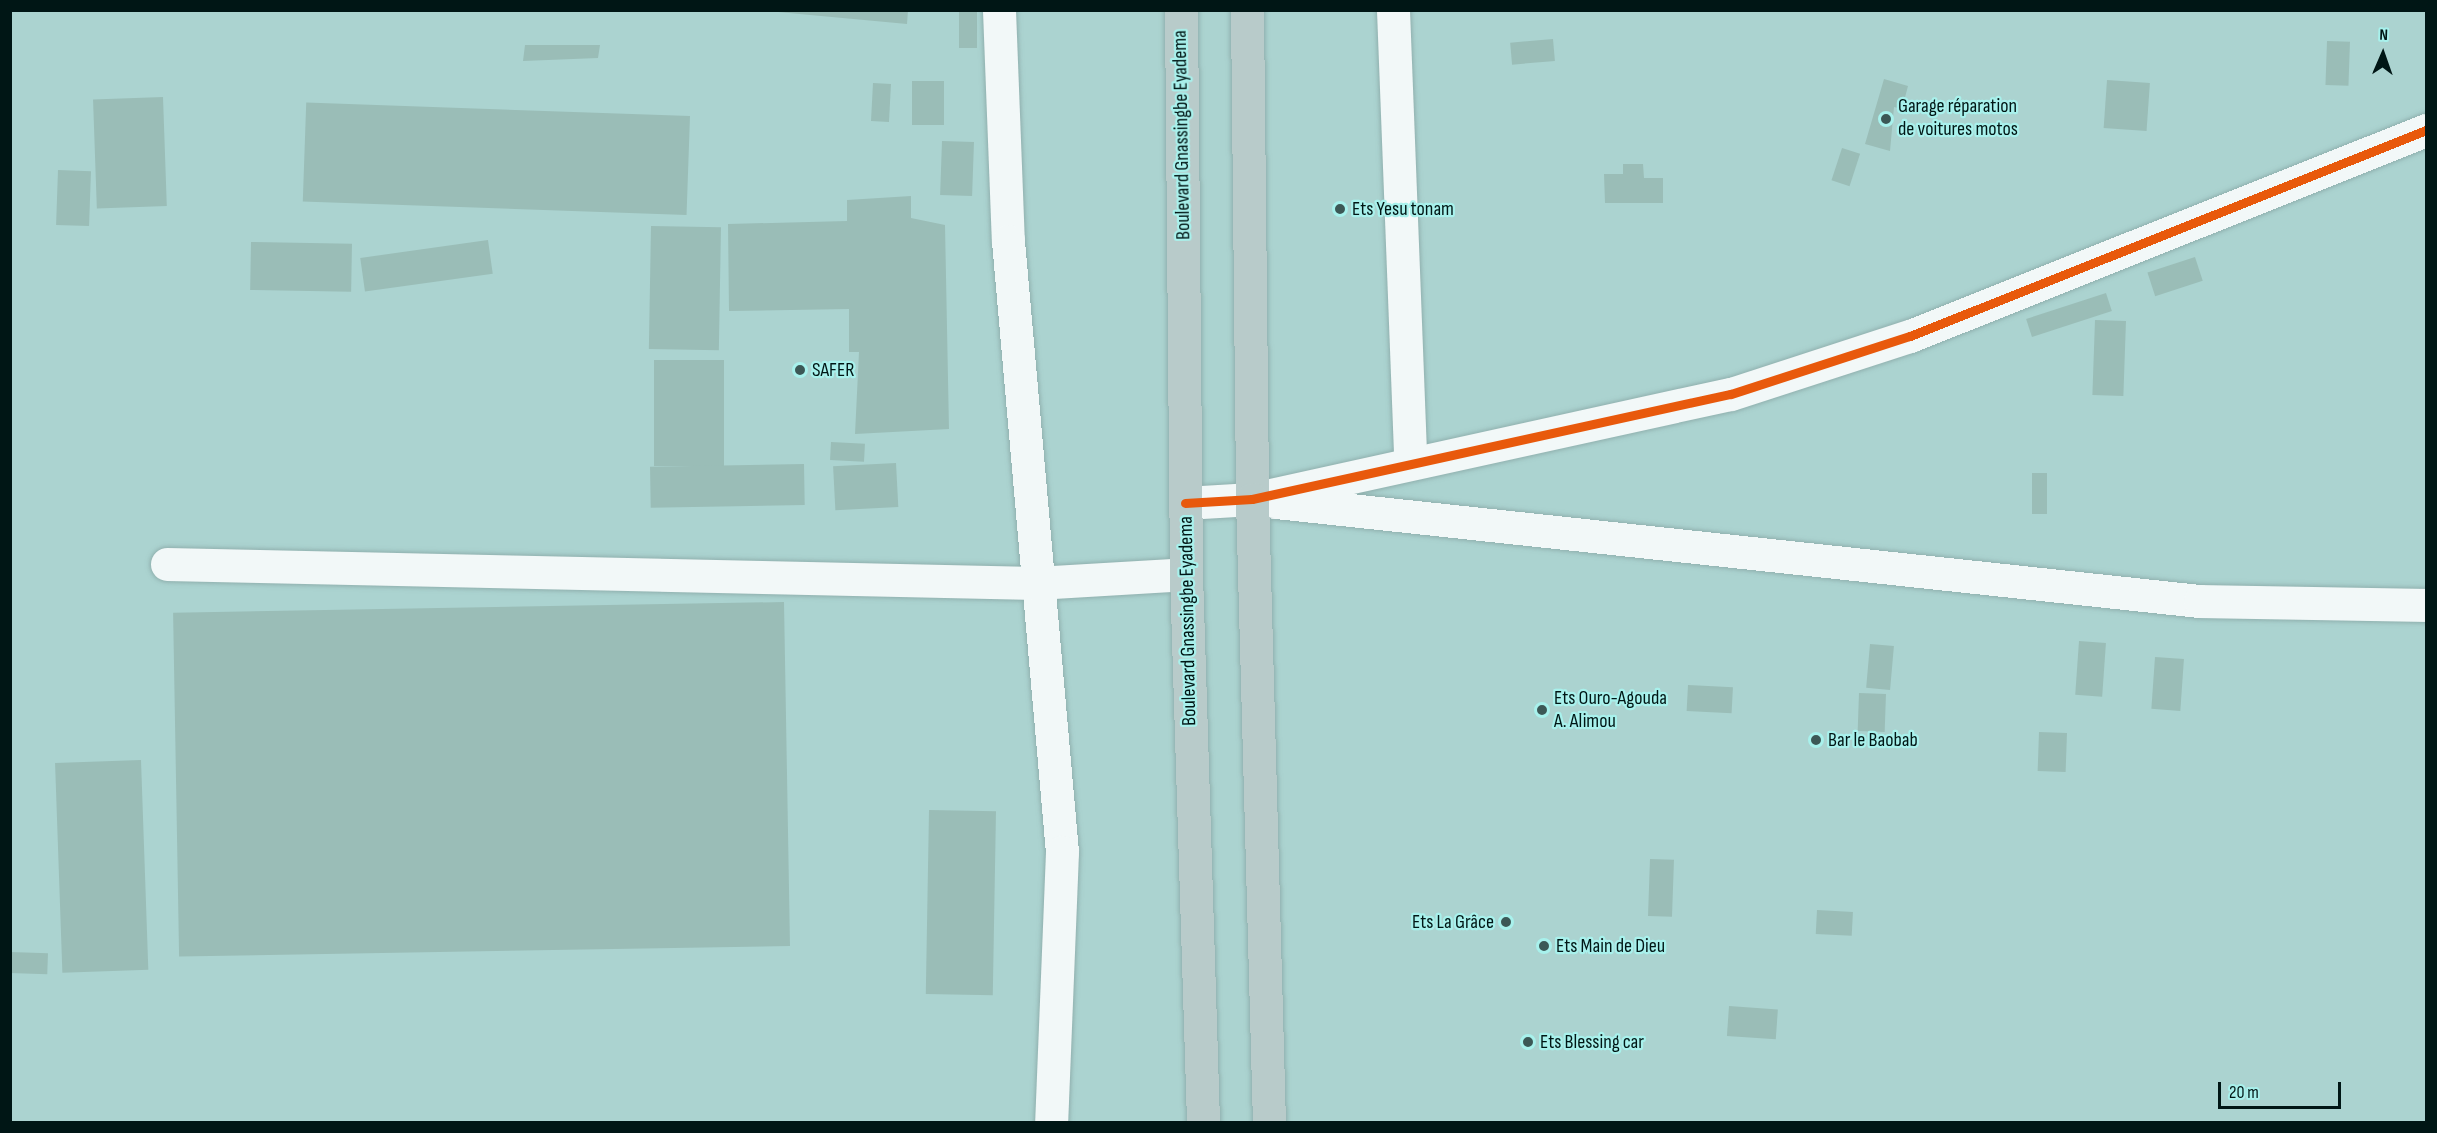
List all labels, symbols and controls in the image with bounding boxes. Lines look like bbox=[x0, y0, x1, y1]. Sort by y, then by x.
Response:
north arrow bbox=[2353, 24, 2413, 84]
text: N bbox=[2379, 26, 2388, 45]
street label: Boulevard Gnassingbe Eyadema bbox=[1168, 30, 1196, 240]
place label: Garage réparation de voitures motos bbox=[1898, 95, 2018, 142]
marker: Garage réparation de voitures motos bbox=[1879, 112, 1893, 126]
place label: Ets Yesu tonam bbox=[1352, 197, 1454, 221]
marker: Ets Yesu tonam bbox=[1333, 202, 1347, 216]
place label: SAFER bbox=[812, 358, 854, 382]
marker: SAFER bbox=[793, 363, 807, 377]
street label: Boulevard Gnassingbe Eyadema bbox=[1174, 516, 1202, 726]
place label: Ets Ouro-Agouda A. Alimou bbox=[1554, 686, 1667, 733]
marker: Ets Ouro-Agouda A. Alimou bbox=[1535, 703, 1549, 717]
place label: Bar le Baobab bbox=[1828, 728, 1918, 752]
marker: Bar le Baobab bbox=[1809, 733, 1823, 747]
place label: Ets La Grâce bbox=[1412, 910, 1494, 934]
marker: Ets La Grâce bbox=[1499, 915, 1513, 929]
place label: Ets Main de Dieu bbox=[1556, 934, 1665, 958]
marker: Ets Main de Dieu bbox=[1537, 939, 1551, 953]
place label: Ets Blessing car bbox=[1540, 1030, 1644, 1054]
marker: Ets Blessing car bbox=[1521, 1035, 1535, 1049]
scale bar bbox=[2221, 1070, 2344, 1108]
text: 20 m bbox=[2229, 1082, 2259, 1103]

